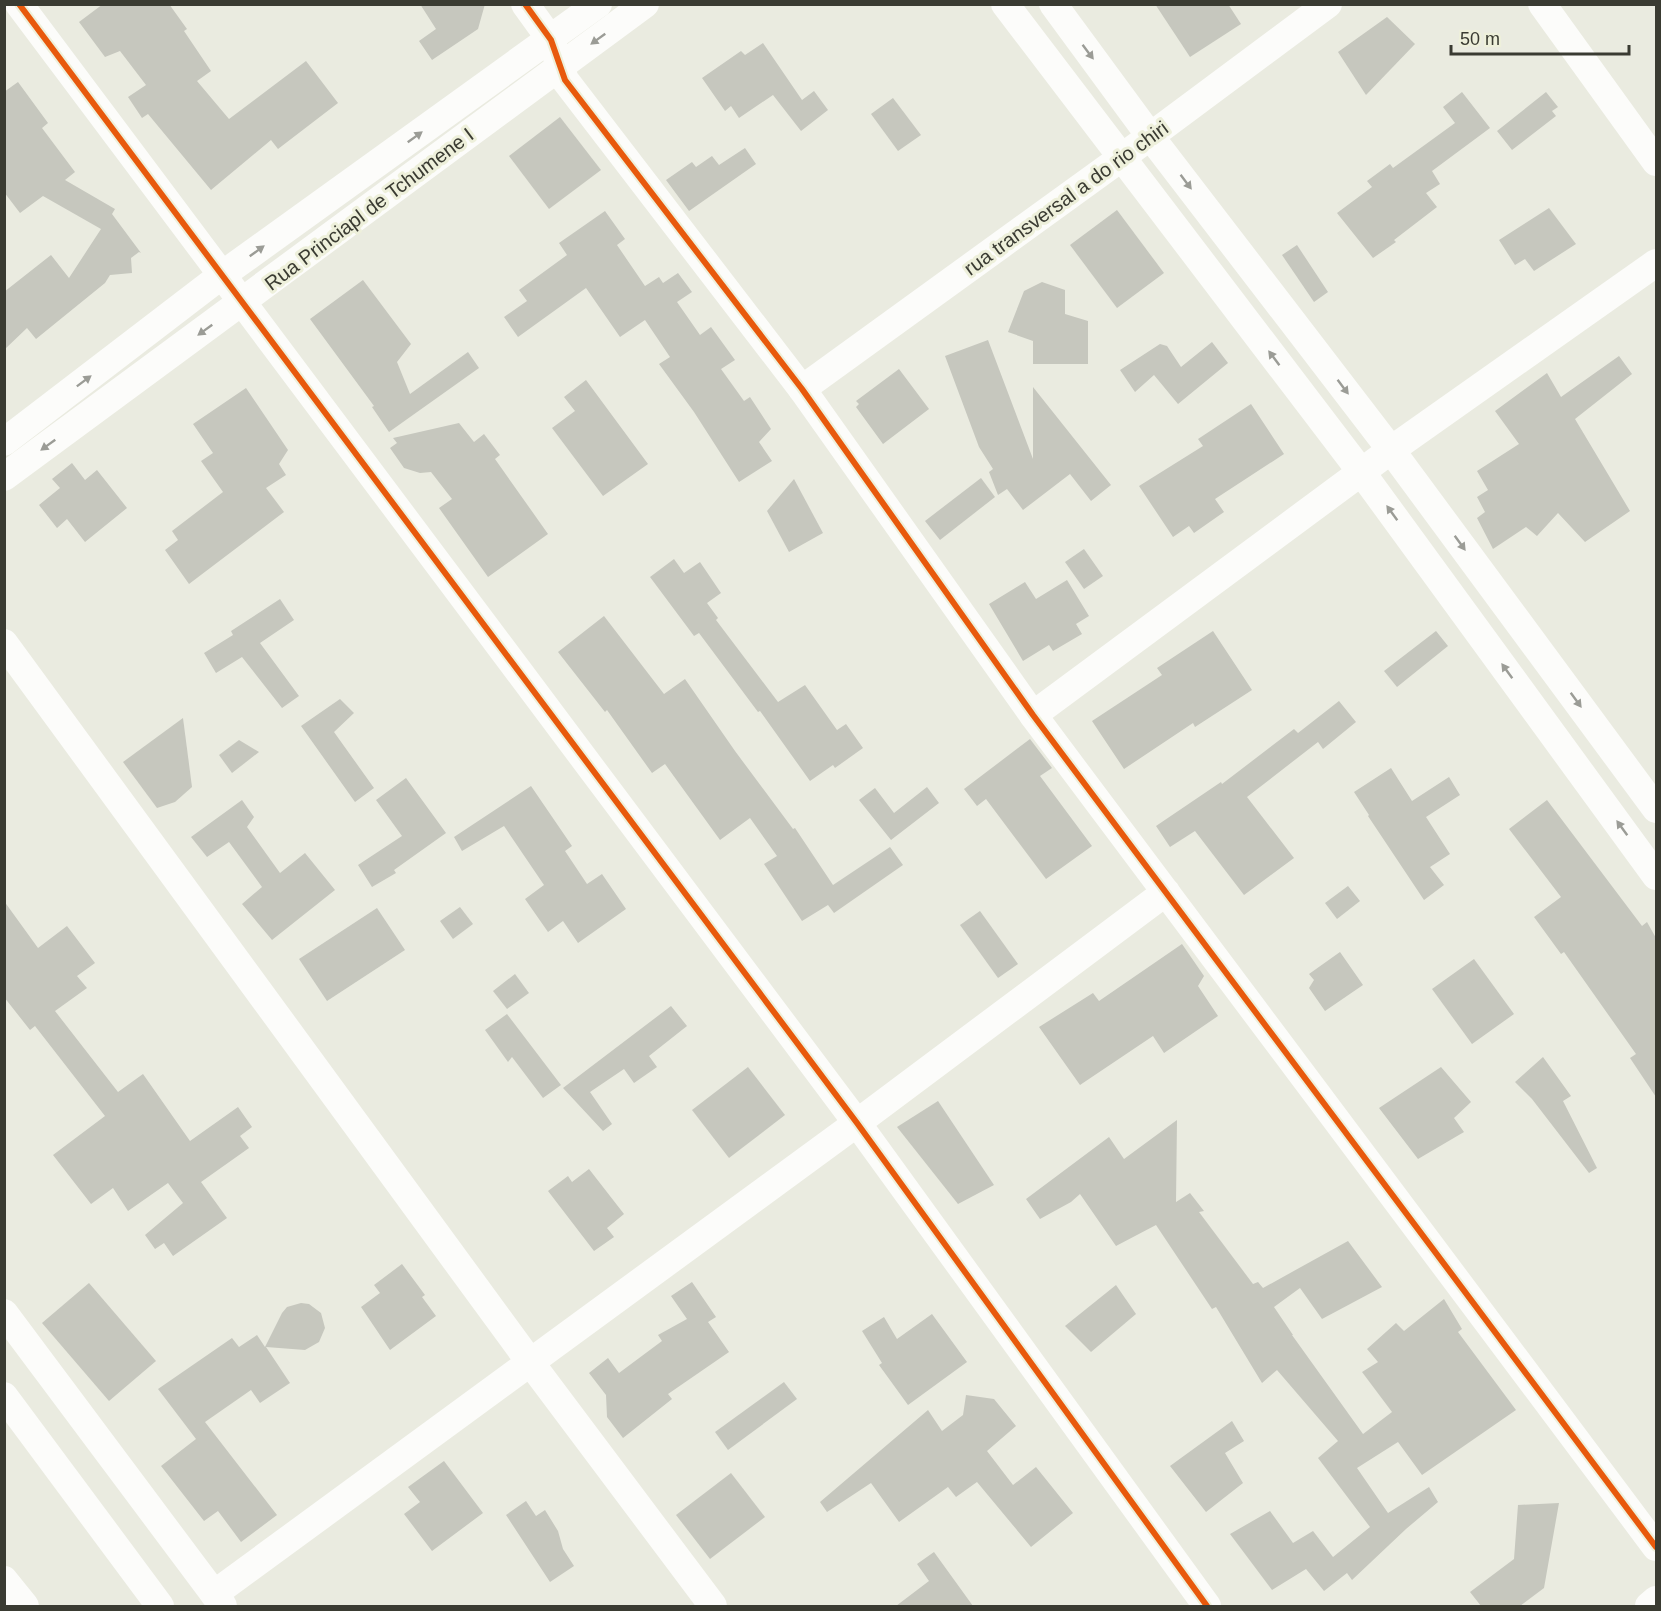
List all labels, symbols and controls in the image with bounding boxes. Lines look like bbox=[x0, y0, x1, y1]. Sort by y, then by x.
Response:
scale bar bbox=[1451, 18, 1630, 56]
text: 50 m bbox=[1460, 29, 1500, 49]
one-way arrow bbox=[591, 33, 607, 45]
one-way arrow bbox=[1081, 44, 1093, 59]
street label: rua transversal a do rio chiri bbox=[960, 117, 1172, 279]
street label: Rua Princiapl de Tchumene I bbox=[260, 123, 478, 295]
one-way arrow bbox=[407, 131, 423, 143]
one-way arrow bbox=[1179, 175, 1191, 190]
one-way arrow bbox=[248, 245, 264, 257]
one-way arrow bbox=[198, 324, 213, 336]
one-way arrow bbox=[1268, 350, 1281, 366]
one-way arrow bbox=[77, 375, 92, 387]
one-way arrow bbox=[1336, 379, 1349, 395]
one-way arrow bbox=[40, 439, 55, 451]
one-way arrow bbox=[1386, 506, 1398, 522]
one-way arrow bbox=[1453, 535, 1466, 551]
one-way arrow bbox=[1501, 663, 1513, 679]
one-way arrow bbox=[1569, 692, 1581, 707]
one-way arrow bbox=[1616, 821, 1628, 837]

